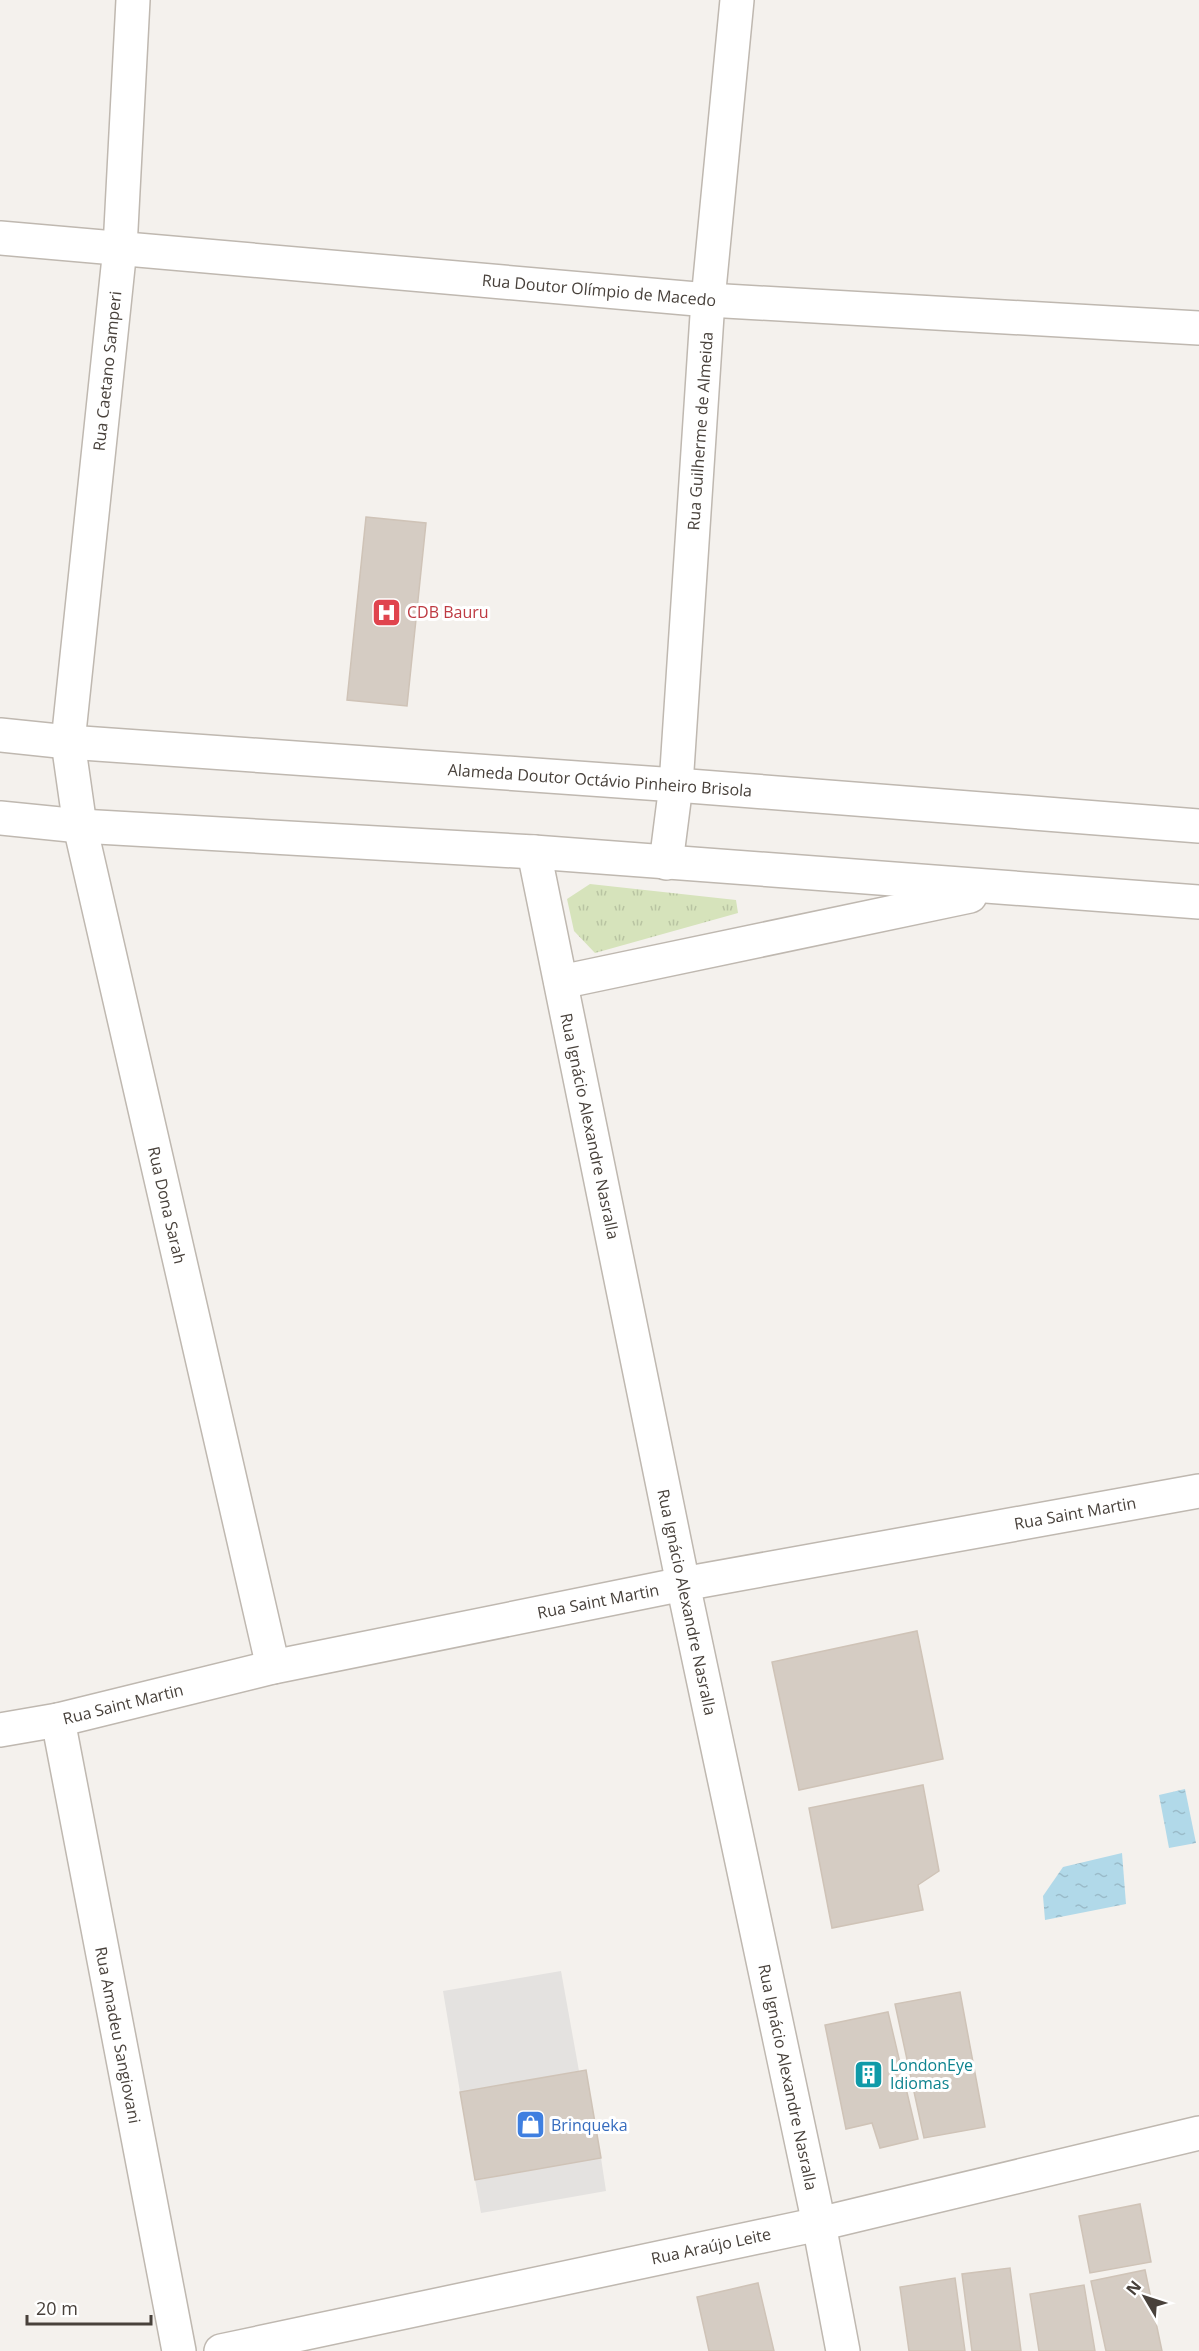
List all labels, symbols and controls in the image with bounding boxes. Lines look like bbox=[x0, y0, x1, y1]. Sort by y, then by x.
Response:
street label: Rua Doutor Olímpio de Macedo bbox=[481, 269, 717, 311]
street label: Rua Caetano Samperi bbox=[88, 290, 126, 452]
street label: Rua Guilherme de Almeida bbox=[682, 331, 718, 531]
hospital icon: CDB Bauru bbox=[370, 596, 402, 628]
place label: CDB Bauru bbox=[407, 601, 489, 623]
street label: Alameda Doutor Octávio Pinheiro Brisola bbox=[447, 758, 753, 802]
street label: Rua Ignácio Alexandre Nasralla bbox=[555, 1011, 625, 1241]
street label: Rua Dona Sarah bbox=[143, 1144, 191, 1266]
street label: Rua Ignácio Alexandre Nasralla bbox=[652, 1487, 722, 1717]
street label: Rua Saint Martin bbox=[1012, 1491, 1138, 1535]
street label: Rua Saint Martin bbox=[535, 1578, 661, 1624]
street label: Rua Saint Martin bbox=[60, 1678, 186, 1730]
street label: Rua Amadeu Sangiovani bbox=[90, 1945, 146, 2125]
street label: Rua Ignácio Alexandre Nasralla bbox=[753, 1962, 823, 2192]
place label: LondonEye Idiomas bbox=[890, 2054, 973, 2094]
building icon: LondonEye Idiomas bbox=[853, 2058, 885, 2090]
shop icon: Brinqueka bbox=[514, 2109, 546, 2141]
place label: Brinqueka bbox=[551, 2114, 628, 2136]
street label: Rua Araújo Leite bbox=[649, 2223, 773, 2269]
north arrow bbox=[1115, 2267, 1175, 2327]
text: N bbox=[1121, 2276, 1146, 2300]
scale bar bbox=[27, 2288, 152, 2326]
text: 20 m bbox=[36, 2296, 78, 2320]

